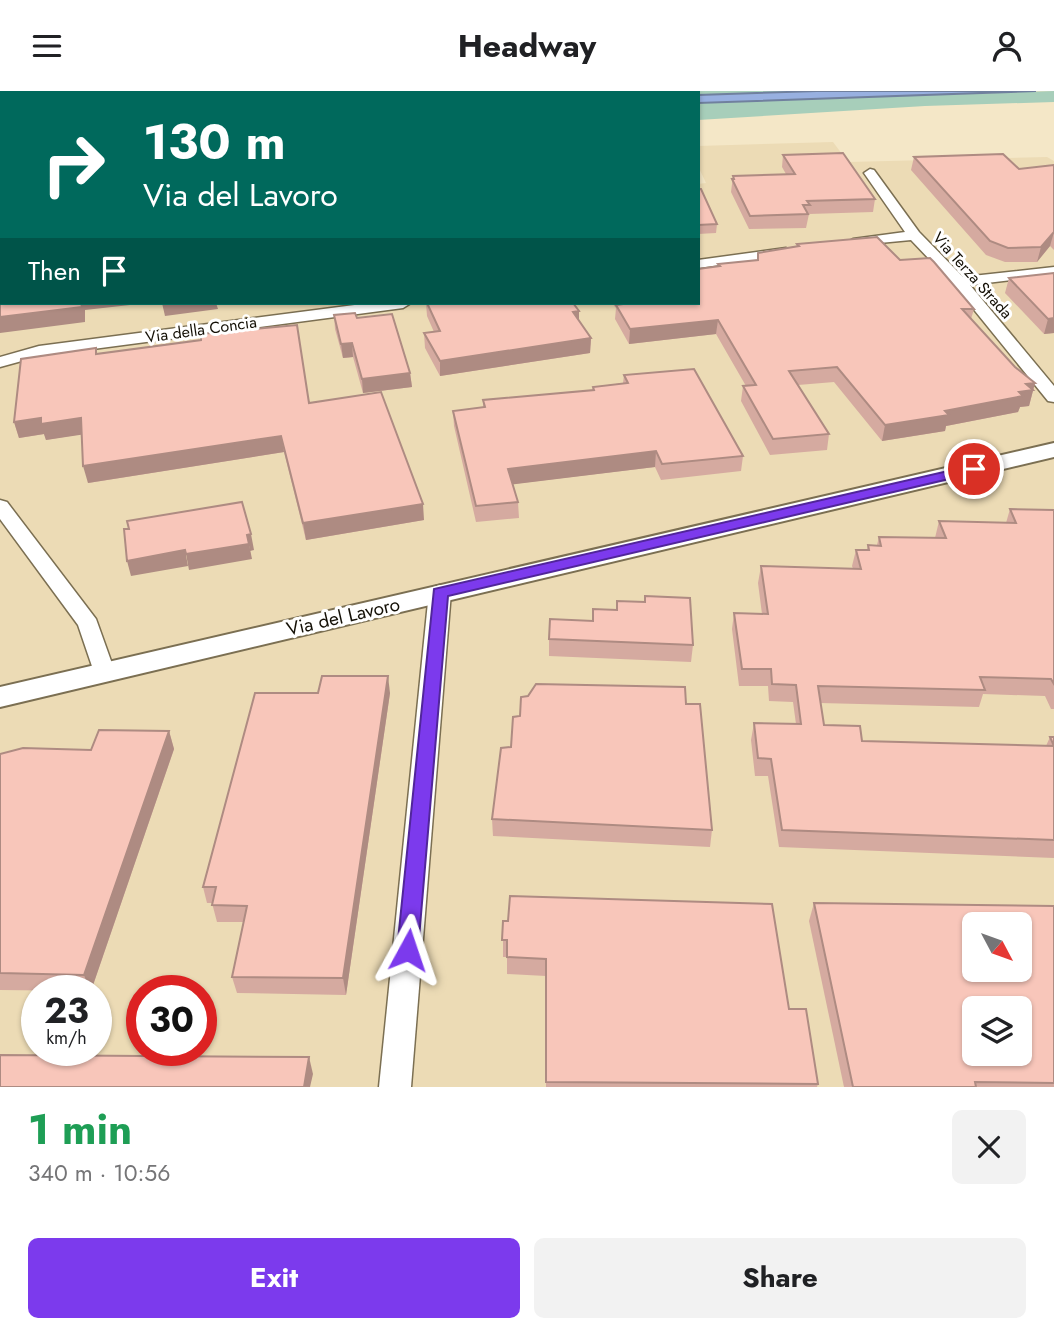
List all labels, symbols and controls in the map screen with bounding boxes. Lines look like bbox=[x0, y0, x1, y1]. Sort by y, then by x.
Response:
text: Headway bbox=[458, 23, 596, 69]
icon: menu bbox=[28, 27, 66, 65]
icon: person bbox=[988, 27, 1026, 65]
text: 130 m bbox=[143, 107, 286, 177]
icon: right bbox=[28, 119, 119, 210]
text: Via del Lavoro bbox=[143, 172, 338, 218]
street label: Via Terza Strada bbox=[927, 227, 1018, 324]
text: Then bbox=[28, 252, 81, 290]
icon: arrive bbox=[95, 252, 133, 290]
street label: Via della Concia bbox=[144, 310, 258, 349]
pin bbox=[944, 439, 1004, 499]
icon: arrive bbox=[955, 450, 993, 488]
street label: Via del Lavoro bbox=[284, 590, 402, 643]
north arrow bbox=[962, 912, 1032, 982]
map controls bbox=[962, 912, 1032, 1066]
position arrow bbox=[371, 913, 445, 987]
speed limit sign: 30 bbox=[126, 975, 217, 1066]
text: 23 bbox=[44, 986, 89, 1036]
button: layers bbox=[962, 996, 1032, 1066]
text: km/h bbox=[46, 1025, 87, 1051]
text: 1 min bbox=[28, 1099, 132, 1160]
button: close bbox=[952, 1110, 1026, 1184]
text: 340 m · 10:56 bbox=[28, 1156, 171, 1190]
button: Exit bbox=[28, 1238, 520, 1318]
button: Share bbox=[534, 1238, 1026, 1318]

